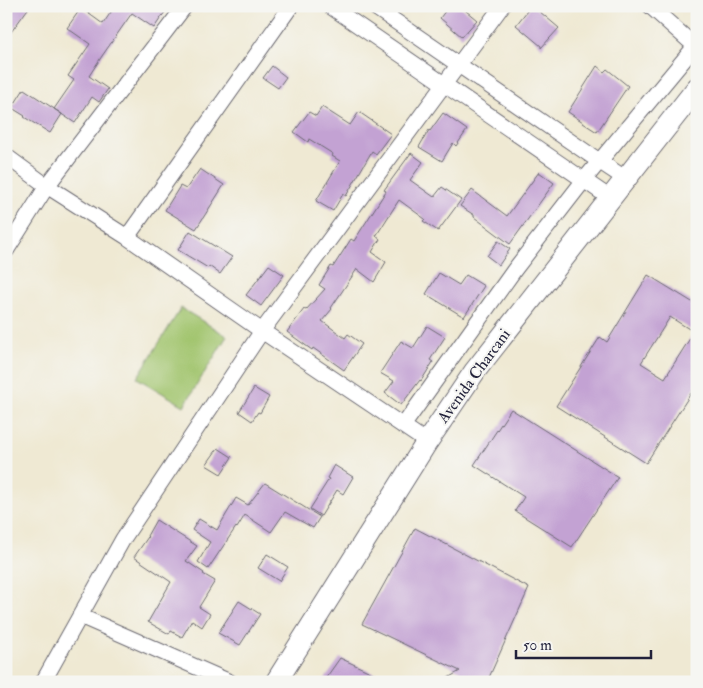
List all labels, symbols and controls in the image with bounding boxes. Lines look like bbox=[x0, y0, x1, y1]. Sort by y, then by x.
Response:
street label: Avenida Charcani bbox=[433, 325, 515, 428]
scale bar bbox=[516, 628, 650, 660]
text: 50 m bbox=[523, 636, 552, 655]

